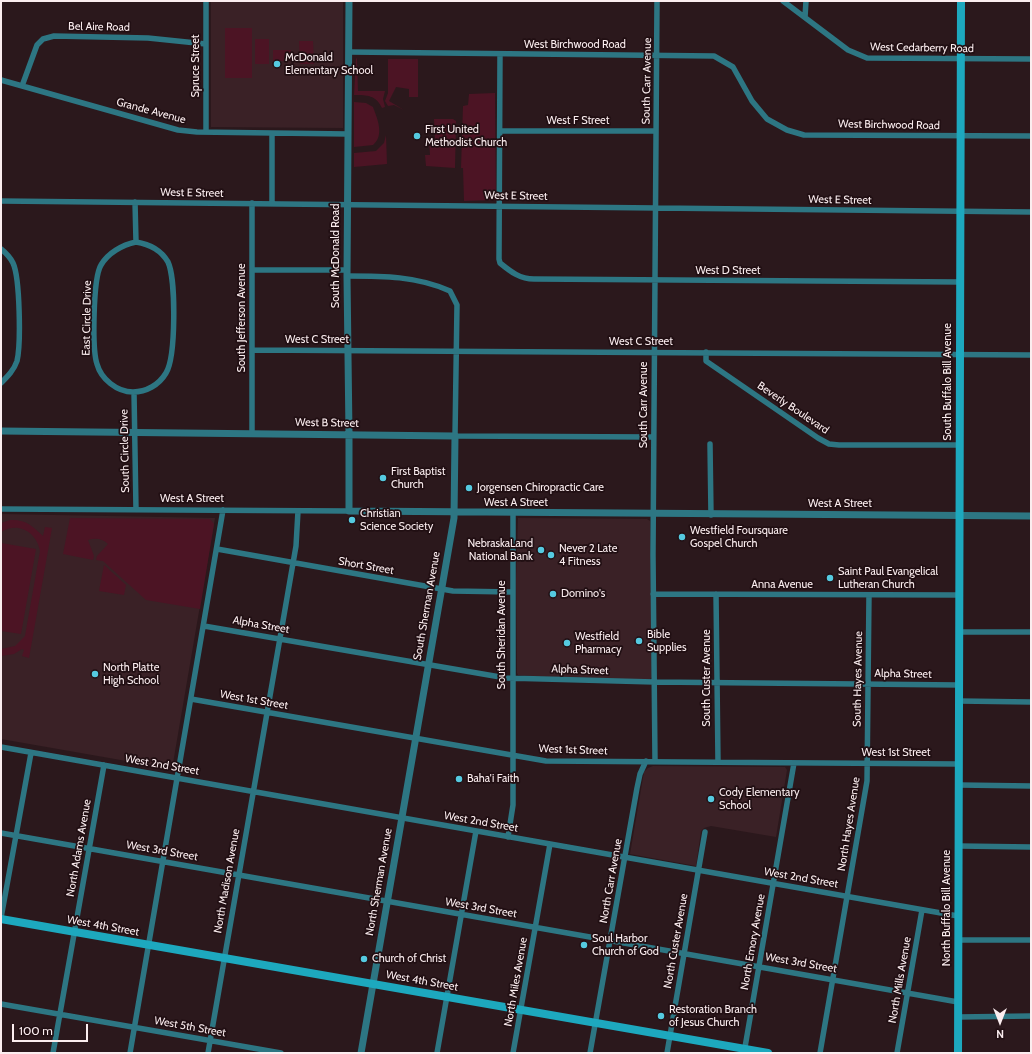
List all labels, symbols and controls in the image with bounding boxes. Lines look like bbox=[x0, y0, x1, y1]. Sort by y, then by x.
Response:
street label: Bel Aire Road bbox=[68, 20, 130, 34]
street label: Spruce Street bbox=[189, 34, 203, 98]
street label: West Birchwood Road bbox=[524, 38, 626, 52]
street label: South Carr Avenue bbox=[640, 38, 654, 124]
street label: West Cedarberry Road bbox=[870, 40, 974, 56]
place label: McDonald Elementary School bbox=[285, 51, 373, 77]
marker: McDonald Elementary School bbox=[272, 59, 282, 69]
street label: Grande Avenue bbox=[115, 95, 187, 127]
street label: West F Street bbox=[547, 114, 609, 128]
street label: West Birchwood Road bbox=[838, 118, 940, 132]
place label: First United Methodist Church bbox=[425, 123, 507, 149]
marker: First United Methodist Church bbox=[412, 131, 422, 141]
street label: West E Street bbox=[160, 186, 224, 200]
street label: West E Street bbox=[484, 189, 548, 203]
street label: West E Street bbox=[808, 193, 872, 207]
street label: South McDonald Road bbox=[329, 204, 343, 308]
street label: South Jefferson Avenue bbox=[235, 263, 249, 373]
street label: West D Street bbox=[695, 264, 761, 278]
street label: East Circle Drive bbox=[80, 280, 94, 356]
street label: South Buffalo Bill Avenue bbox=[941, 323, 955, 441]
street label: West C Street bbox=[285, 333, 349, 347]
street label: West C Street bbox=[609, 335, 673, 349]
street label: South Carr Avenue bbox=[637, 362, 651, 448]
street label: Beverly Boulevard bbox=[755, 379, 831, 437]
street label: South Circle Drive bbox=[118, 409, 132, 493]
street label: West B Street bbox=[295, 416, 359, 430]
place label: First Baptist Church bbox=[391, 465, 445, 491]
marker: First Baptist Church bbox=[378, 473, 388, 483]
place label: Jorgensen Chiropractic Care bbox=[477, 481, 604, 495]
marker: Jorgensen Chiropractic Care bbox=[464, 483, 474, 493]
street label: West A Street bbox=[160, 492, 224, 506]
street label: West A Street bbox=[484, 496, 548, 510]
street label: West A Street bbox=[808, 497, 872, 511]
place label: Christian Science Society bbox=[360, 507, 433, 533]
marker: Christian Science Society bbox=[347, 515, 357, 525]
place label: Westfield Foursquare Gospel Church bbox=[690, 524, 788, 550]
marker: Westfield Foursquare Gospel Church bbox=[677, 532, 687, 542]
place label: NebraskaLand National Bank bbox=[467, 537, 533, 563]
place label: Never 2 Late 4 Fitness bbox=[559, 542, 617, 568]
marker: NebraskaLand National Bank bbox=[536, 545, 546, 555]
marker: Never 2 Late 4 Fitness bbox=[546, 550, 556, 560]
street label: South Sherman Avenue bbox=[411, 551, 443, 661]
street label: Short Street bbox=[337, 555, 395, 577]
place label: Saint Paul Evangelical Lutheran Church bbox=[838, 565, 938, 591]
marker: Saint Paul Evangelical Lutheran Church bbox=[825, 573, 835, 583]
street label: Anna Avenue bbox=[751, 578, 813, 592]
street label: South Sheridan Avenue bbox=[495, 580, 509, 690]
place label: Domino's bbox=[561, 587, 605, 601]
marker: Domino's bbox=[548, 589, 558, 599]
street label: Alpha Street bbox=[232, 614, 290, 636]
place label: Bible Supplies bbox=[647, 628, 686, 654]
street label: South Custer Avenue bbox=[700, 629, 714, 727]
place label: Westfield Pharmacy bbox=[575, 630, 621, 656]
street label: South Hayes Avenue bbox=[851, 631, 865, 727]
marker: Bible Supplies bbox=[634, 636, 644, 646]
marker: Westfield Pharmacy bbox=[562, 638, 572, 648]
place label: North Platte High School bbox=[103, 661, 159, 687]
street label: Alpha Street bbox=[551, 662, 609, 678]
street label: Alpha Street bbox=[874, 667, 932, 681]
marker: North Platte High School bbox=[90, 669, 100, 679]
street label: West 1st Street bbox=[219, 688, 289, 712]
street label: West 1st Street bbox=[538, 742, 608, 758]
street label: West 1st Street bbox=[862, 746, 930, 760]
street label: West 2nd Street bbox=[124, 752, 200, 778]
place label: Baha'i Faith bbox=[467, 772, 519, 786]
marker: Baha'i Faith bbox=[454, 774, 464, 784]
street label: North Hayes Avenue bbox=[835, 776, 863, 872]
place label: Cody Elementary School bbox=[719, 786, 799, 812]
marker: Cody Elementary School bbox=[706, 794, 716, 804]
street label: North Adams Avenue bbox=[64, 798, 94, 898]
street label: West 2nd Street bbox=[443, 809, 519, 835]
street label: North Sherman Avenue bbox=[363, 827, 395, 937]
street label: North Madison Avenue bbox=[211, 828, 243, 934]
street label: West 3rd Street bbox=[125, 838, 199, 864]
street label: North Carr Avenue bbox=[597, 838, 625, 924]
street label: North Buffalo Bill Avenue bbox=[940, 850, 954, 966]
street label: West 2nd Street bbox=[763, 865, 839, 891]
street label: North Custer Avenue bbox=[661, 892, 691, 990]
street label: North Emory Avenue bbox=[738, 893, 768, 991]
street label: West 3rd Street bbox=[444, 895, 518, 921]
street label: West 4th Street bbox=[66, 913, 140, 939]
place label: Soul Harbor Church of God bbox=[592, 932, 659, 958]
street label: North Miles Avenue bbox=[502, 936, 530, 1028]
street label: North Mills Avenue bbox=[886, 936, 914, 1024]
marker: Soul Harbor Church of God bbox=[579, 940, 589, 950]
street label: West 3rd Street bbox=[764, 950, 838, 976]
place label: Church of Christ bbox=[372, 952, 446, 966]
marker: Church of Christ bbox=[359, 954, 369, 964]
street label: West 4th Street bbox=[385, 968, 459, 994]
north arrow bbox=[980, 1002, 1020, 1042]
place label: Restoration Branch of Jesus Church bbox=[669, 1003, 757, 1029]
marker: Restoration Branch of Jesus Church bbox=[656, 1011, 666, 1021]
street label: West 5th Street bbox=[153, 1014, 227, 1040]
scale bar bbox=[14, 1016, 90, 1042]
text: 100 m bbox=[19, 1023, 53, 1038]
text: N bbox=[996, 1027, 1004, 1041]

